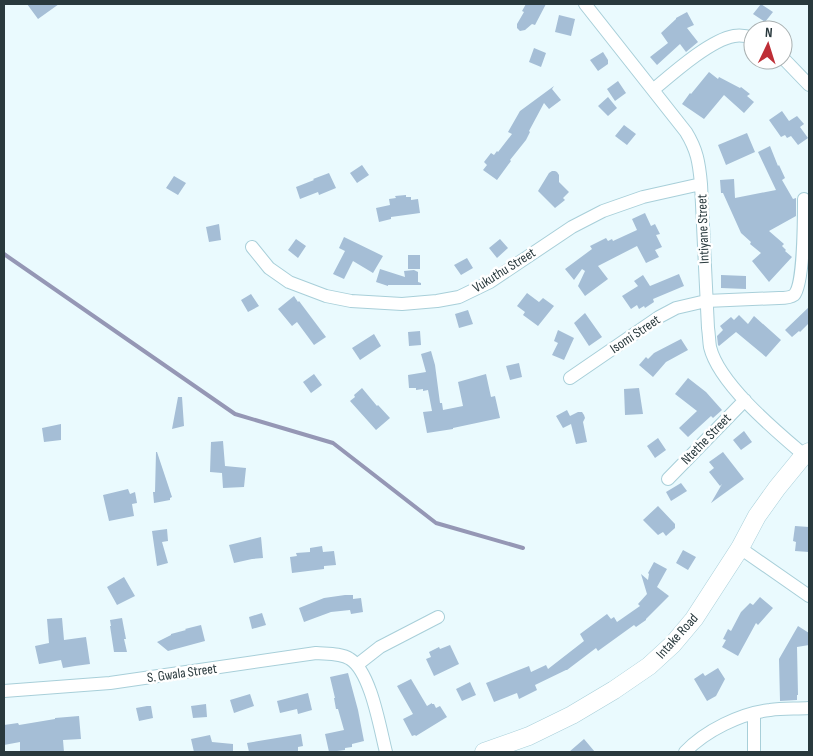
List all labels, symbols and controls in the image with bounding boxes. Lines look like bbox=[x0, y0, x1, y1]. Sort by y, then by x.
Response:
north arrow bbox=[743, 20, 793, 70]
text: N bbox=[765, 24, 773, 41]
street label: Intiyane Street bbox=[693, 194, 713, 264]
street label: Vukuthu Street bbox=[469, 244, 539, 296]
street label: Isomi Street bbox=[607, 311, 663, 357]
street label: Ntethe Street bbox=[677, 410, 735, 468]
street label: Intake Road bbox=[652, 610, 702, 662]
street label: S. Gwala Street bbox=[146, 660, 218, 686]

